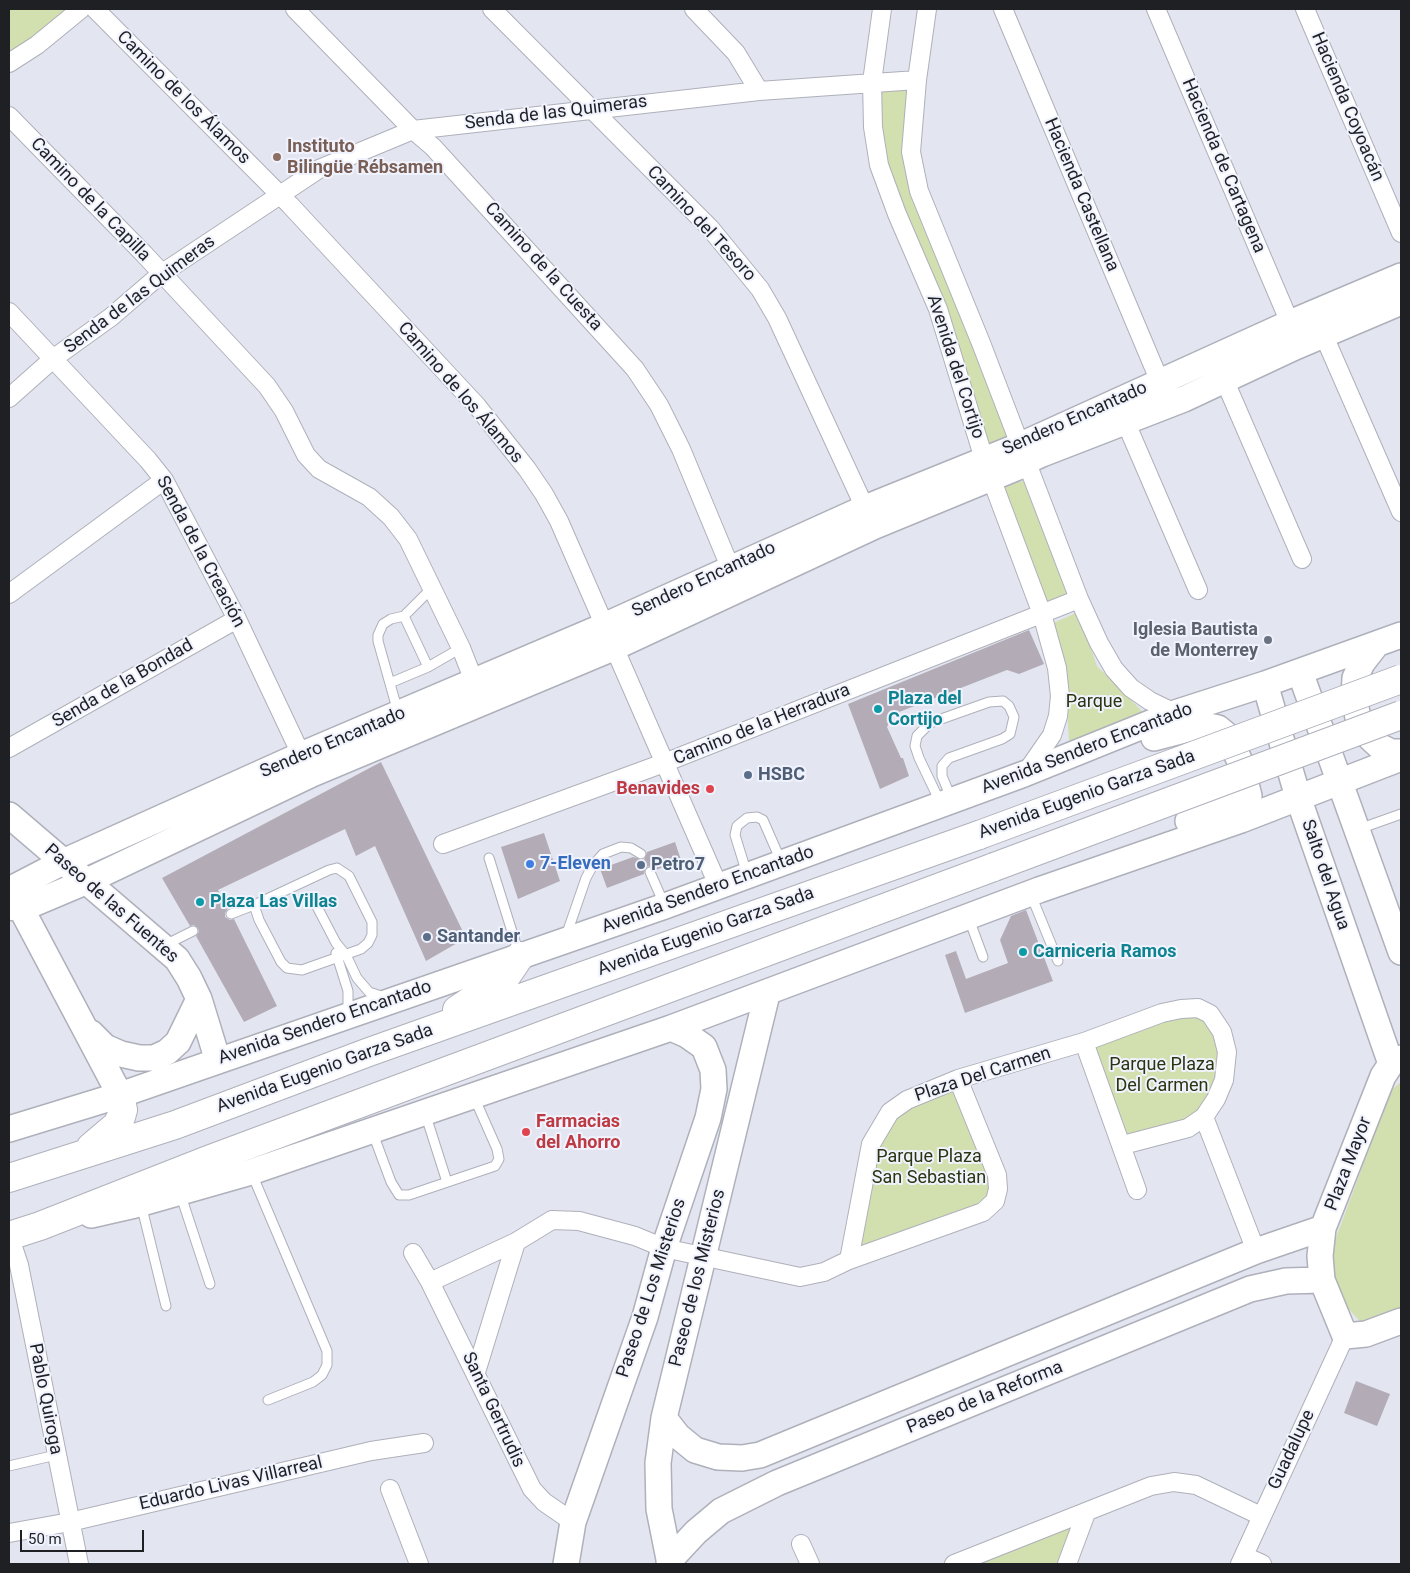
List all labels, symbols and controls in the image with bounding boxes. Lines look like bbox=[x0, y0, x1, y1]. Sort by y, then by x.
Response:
street label: Camino de los Álamos bbox=[112, 27, 254, 169]
street label: Hacienda Coyoacán bbox=[1306, 29, 1388, 185]
street label: Hacienda de Cartagena bbox=[1176, 75, 1270, 257]
street label: Senda de las Quimeras bbox=[464, 91, 648, 135]
street label: Hacienda Castellana bbox=[1039, 115, 1123, 275]
street label: Camino de la Capilla bbox=[25, 134, 155, 266]
place label: Instituto Bilingüe Rébsamen bbox=[287, 136, 443, 178]
marker: Instituto Bilingüe Rébsamen bbox=[271, 151, 283, 163]
street label: Camino del Tesoro bbox=[642, 162, 760, 286]
street label: Camino de la Cuesta bbox=[480, 198, 606, 336]
street label: Senda de las Quimeras bbox=[60, 231, 220, 359]
street label: Avenida del Cortijo bbox=[922, 292, 988, 442]
street label: Camino de los Álamos bbox=[393, 318, 527, 468]
street label: Sendero Encantado bbox=[999, 377, 1151, 461]
street label: Senda de la Creación bbox=[151, 473, 249, 631]
street label: Sendero Encantado bbox=[629, 537, 779, 623]
place label: Iglesia Bautista de Monterrey bbox=[1133, 619, 1258, 662]
marker: Iglesia Bautista de Monterrey bbox=[1262, 634, 1274, 646]
street label: Senda de la Bondad bbox=[49, 635, 197, 733]
street label: Camino de la Herradura bbox=[670, 680, 854, 770]
place label: Plaza del Cortijo bbox=[888, 688, 962, 731]
park label: Parque bbox=[1066, 691, 1122, 713]
street label: Avenida Sendero Encantado bbox=[979, 699, 1195, 799]
street label: Sendero Encantado bbox=[257, 703, 409, 783]
marker: Plaza del Cortijo bbox=[872, 703, 884, 715]
street label: Avenida Eugenio Garza Sada bbox=[976, 746, 1198, 844]
place label: HSBC bbox=[758, 764, 805, 786]
marker: HSBC bbox=[742, 769, 754, 781]
place label: Benavides bbox=[616, 778, 700, 800]
marker: Benavides bbox=[704, 783, 716, 795]
street label: Salto del Agua bbox=[1296, 817, 1354, 933]
street label: Paseo de las Fuentes bbox=[40, 840, 182, 968]
street label: Avenida Sendero Encantado bbox=[599, 842, 817, 938]
place label: 7-Eleven bbox=[540, 853, 611, 875]
place label: Petro7 bbox=[651, 854, 705, 876]
marker: 7-Eleven bbox=[524, 858, 536, 870]
marker: Petro7 bbox=[635, 859, 647, 871]
street label: Avenida Eugenio Garza Sada bbox=[595, 883, 817, 981]
place label: Plaza Las Villas bbox=[210, 891, 337, 913]
marker: Plaza Las Villas bbox=[194, 896, 206, 908]
place label: Santander bbox=[437, 926, 520, 948]
marker: Santander bbox=[421, 931, 433, 943]
place label: Carniceria Ramos bbox=[1033, 941, 1177, 963]
marker: Carniceria Ramos bbox=[1017, 946, 1029, 958]
street label: Avenida Sendero Encantado bbox=[216, 976, 434, 1070]
street label: Avenida Eugenio Garza Sada bbox=[214, 1020, 436, 1118]
street label: Plaza Del Carmen bbox=[912, 1043, 1054, 1107]
park label: Parque Plaza Del Carmen bbox=[1109, 1054, 1215, 1096]
place label: Farmacias del Ahorro bbox=[536, 1111, 620, 1154]
street label: Plaza Mayor bbox=[1321, 1114, 1377, 1214]
marker: Farmacias del Ahorro bbox=[520, 1126, 532, 1138]
park label: Parque Plaza San Sebastian bbox=[872, 1146, 986, 1188]
street label: Paseo de los Misterios bbox=[666, 1187, 730, 1369]
street label: Paseo de Los Misterios bbox=[613, 1196, 691, 1380]
street label: Pablo Quiroga bbox=[24, 1341, 66, 1457]
street label: Santa Gertrudis bbox=[457, 1349, 529, 1471]
street label: Paseo de la Reforma bbox=[904, 1357, 1066, 1439]
street label: Guadalupe bbox=[1264, 1407, 1320, 1493]
street label: Eduardo Livas Villarreal bbox=[137, 1452, 325, 1516]
scale bar bbox=[22, 1520, 146, 1552]
text: 50 m bbox=[28, 1530, 62, 1548]

